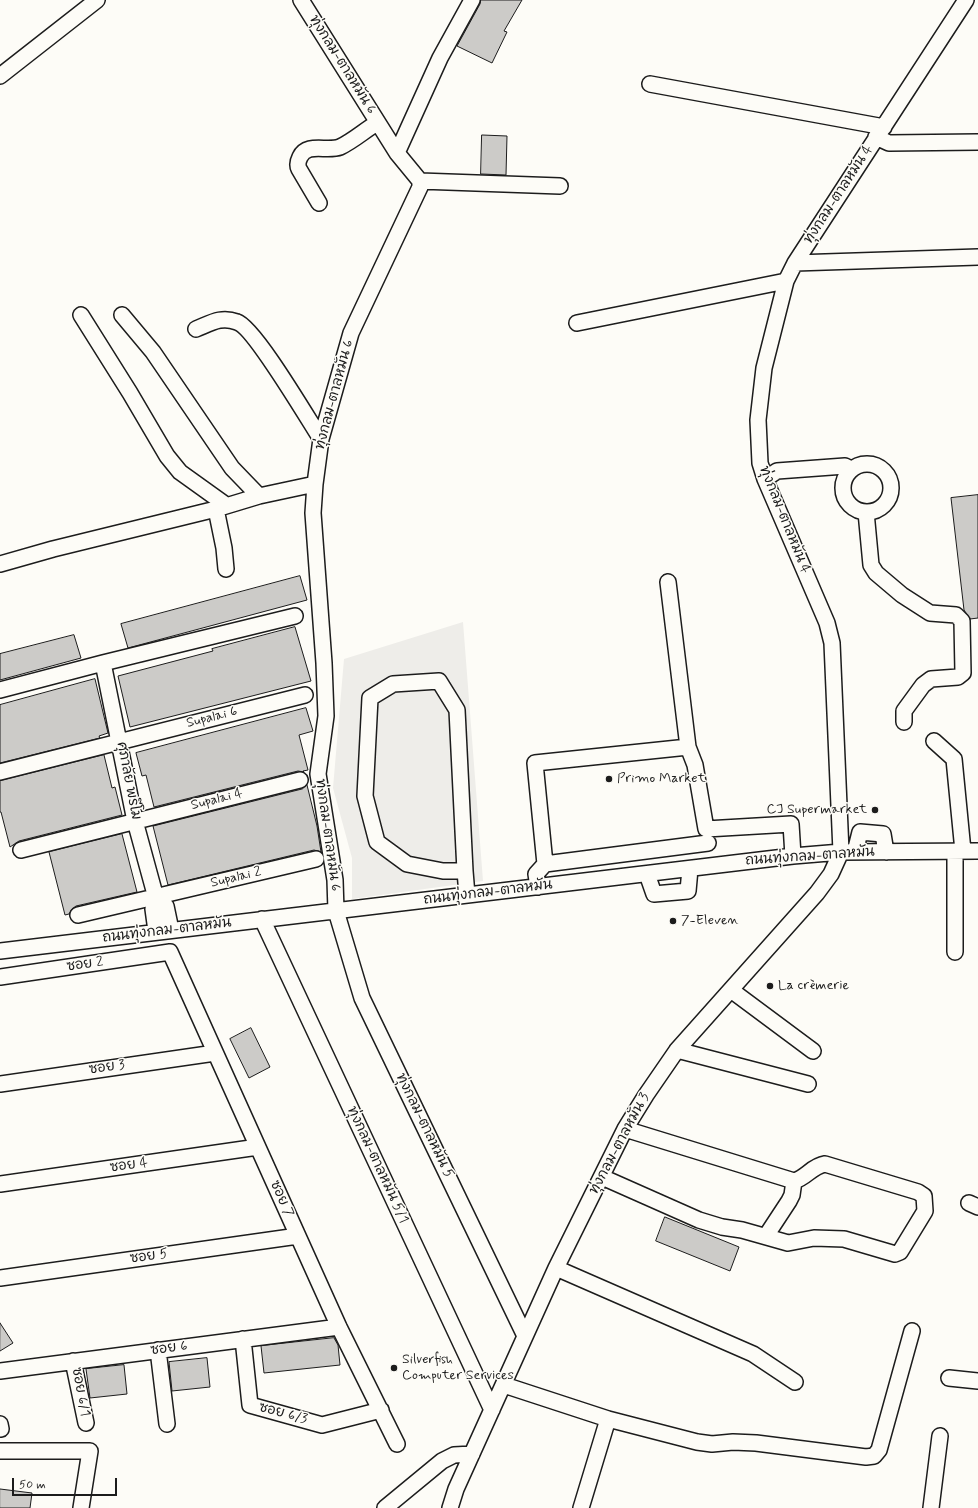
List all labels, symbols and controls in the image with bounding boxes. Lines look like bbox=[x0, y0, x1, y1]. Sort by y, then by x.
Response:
street label: ทุ่งกลม-ตาลหมัน 6 bbox=[305, 12, 379, 118]
street label: ทุ่งกลม-ตาลหมัน 4 bbox=[801, 142, 877, 248]
street label: ทุ่งกลม-ตาลหมัน 6 bbox=[312, 338, 358, 452]
street label: ทุ่งกลม-ตาลหมัน 4 bbox=[755, 464, 813, 576]
street label: Supalai 6 bbox=[185, 704, 239, 732]
street label: ศุภาลัย พรีโม bbox=[112, 741, 144, 821]
place label: Primo Market bbox=[617, 771, 706, 787]
marker: Primo Market bbox=[604, 774, 614, 784]
street label: ทุ่งกลม-ตาลหมัน 6 bbox=[311, 778, 343, 892]
street label: Supalai 4 bbox=[189, 785, 245, 815]
place label: CJ Supermarket bbox=[766, 802, 867, 818]
marker: CJ Supermarket bbox=[870, 805, 880, 815]
street label: ถนนทุ่งกลม-ตาลหมัน bbox=[745, 844, 875, 870]
street label: Supalai 2 bbox=[209, 864, 263, 892]
street label: ถนนทุ่งกลม-ตาลหมัน bbox=[423, 877, 553, 909]
place label: 7-Eleven bbox=[681, 913, 739, 929]
street label: ถนนทุ่งกลม-ตาลหมัน bbox=[102, 915, 232, 947]
marker: 7-Eleven bbox=[668, 916, 678, 926]
street label: ซอย 2 bbox=[66, 954, 104, 976]
place label: La crèmerie bbox=[778, 978, 849, 994]
marker: La crèmerie bbox=[765, 981, 775, 991]
street label: ซอย 3 bbox=[88, 1057, 126, 1079]
street label: ทุ่งกลม-ตาลหมัน 5 bbox=[391, 1071, 457, 1181]
street label: ทุ่งกลม-ตาลหมัน 3 bbox=[586, 1090, 654, 1198]
street label: ทุ่งกลม-ตาลหมัน 5/1 bbox=[343, 1104, 411, 1226]
street label: ซอย 4 bbox=[109, 1155, 149, 1177]
street label: ซอย 7 bbox=[266, 1178, 296, 1220]
street label: ซอย 5 bbox=[129, 1246, 169, 1268]
street label: ซอย 6 bbox=[150, 1338, 188, 1360]
place label: Silverfish Computer Services bbox=[402, 1352, 514, 1384]
marker: Silverfish Computer Services bbox=[389, 1363, 399, 1373]
street label: ซอย 6/1 bbox=[67, 1366, 93, 1418]
street label: ซอย 6/3 bbox=[257, 1399, 309, 1429]
scale bar bbox=[14, 1470, 119, 1496]
text: 50 m bbox=[19, 1477, 46, 1493]

